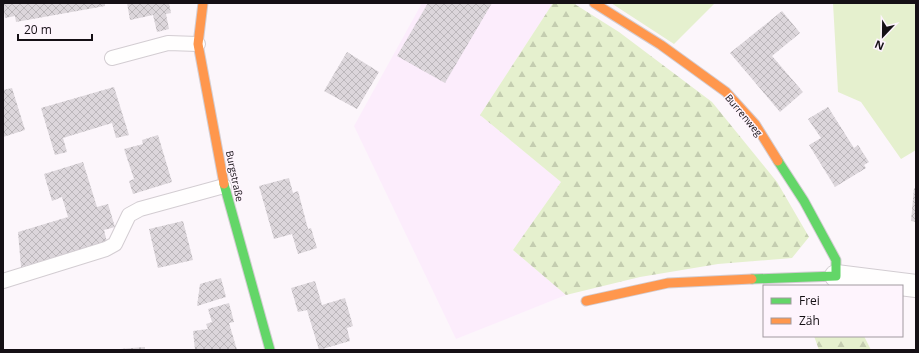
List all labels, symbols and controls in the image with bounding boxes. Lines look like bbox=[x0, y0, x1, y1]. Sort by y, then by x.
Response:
scale bar bbox=[18, 16, 92, 42]
north arrow bbox=[863, 16, 903, 56]
text: 20 m bbox=[24, 21, 52, 38]
text: N bbox=[872, 37, 886, 54]
street label: Burrenweg bbox=[722, 91, 766, 140]
street label: Burgstraße bbox=[223, 149, 247, 203]
legend bbox=[763, 285, 903, 337]
text: Frei bbox=[799, 292, 820, 309]
text: Zäh bbox=[799, 312, 820, 329]

